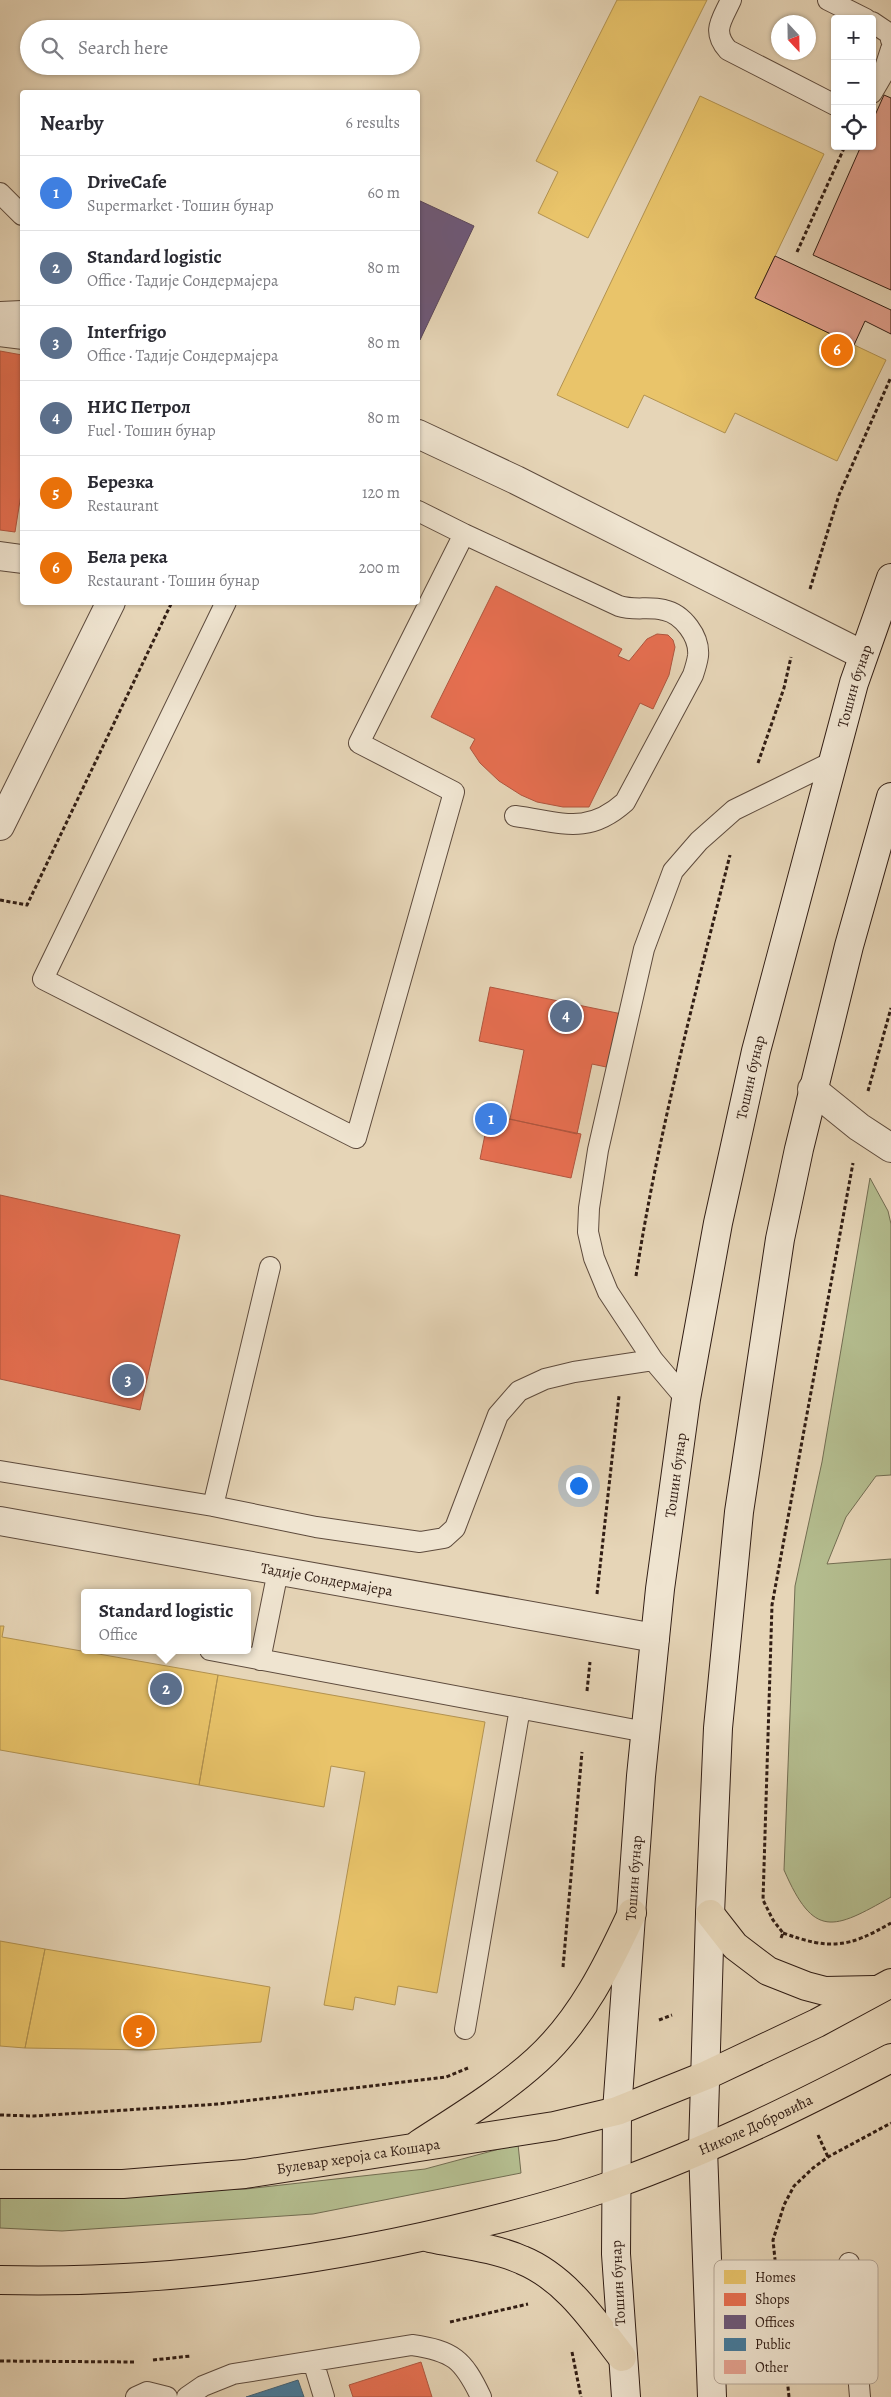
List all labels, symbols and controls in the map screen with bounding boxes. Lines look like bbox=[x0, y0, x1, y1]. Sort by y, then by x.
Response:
north arrow bbox=[771, 15, 816, 60]
map controls bbox=[831, 15, 876, 150]
button: + bbox=[831, 15, 876, 60]
search box bbox=[20, 20, 420, 75]
icon: search bbox=[38, 34, 66, 62]
text: Search here bbox=[78, 35, 168, 61]
button: − bbox=[831, 60, 876, 105]
button: locate bbox=[831, 105, 876, 150]
text: Nearby bbox=[40, 109, 103, 137]
text: 6 results bbox=[346, 112, 400, 134]
text: DriveCafe bbox=[87, 169, 167, 195]
text: 1 bbox=[53, 182, 59, 204]
text: 60 m bbox=[368, 182, 400, 204]
text: Supermarket · Тошин бунар bbox=[87, 195, 274, 217]
text: Standard logistic bbox=[87, 244, 222, 270]
text: 2 bbox=[52, 257, 60, 279]
text: 80 m bbox=[367, 257, 400, 279]
text: Office · Тадије Сондермајера bbox=[87, 270, 278, 292]
text: Interfrigo bbox=[87, 319, 167, 345]
pin: 6 bbox=[821, 331, 853, 369]
text: 3 bbox=[53, 332, 59, 354]
text: 80 m bbox=[367, 332, 400, 354]
text: Office · Тадије Сондермајера bbox=[87, 345, 278, 367]
text: НИС Петрол bbox=[87, 394, 191, 420]
text: 4 bbox=[52, 407, 60, 429]
text: 80 m bbox=[367, 407, 400, 429]
text: Fuel · Тошин бунар bbox=[87, 420, 216, 442]
text: Березка bbox=[87, 469, 154, 495]
text: 5 bbox=[53, 482, 59, 504]
text: 120 m bbox=[362, 482, 400, 504]
text: Restaurant bbox=[87, 495, 159, 517]
text: Бела река bbox=[87, 544, 168, 570]
text: 6 bbox=[52, 557, 60, 579]
text: 200 m bbox=[359, 557, 400, 579]
text: Restaurant · Тошин бунар bbox=[87, 570, 260, 592]
street label: Тошин бунар bbox=[833, 642, 877, 730]
pin: 4 bbox=[550, 997, 582, 1035]
street label: Тошин бунар bbox=[731, 1033, 770, 1121]
pin: 1 bbox=[475, 1100, 507, 1138]
pin: 3 bbox=[112, 1361, 144, 1399]
street label: Тошин бунар bbox=[660, 1431, 691, 1519]
your location bbox=[566, 1473, 592, 1499]
street label: Тадије Сондермајера bbox=[259, 1558, 395, 1601]
popup bbox=[81, 1589, 251, 1654]
text: Standard logistic bbox=[99, 1598, 233, 1624]
text: Office bbox=[99, 1624, 138, 1646]
pin: 2 bbox=[150, 1670, 182, 1708]
street label: Тошин бунар bbox=[621, 1834, 647, 1921]
pin: 5 bbox=[123, 2012, 155, 2050]
street label: Николе Добровића bbox=[695, 2090, 816, 2160]
street label: Булевар хероја са Кошара bbox=[275, 2134, 441, 2179]
street label: Тошин бунар bbox=[606, 2240, 630, 2326]
legend bbox=[714, 2260, 878, 2384]
text: Homes bbox=[755, 2268, 796, 2287]
text: Shops bbox=[755, 2290, 790, 2309]
text: Offices bbox=[755, 2313, 795, 2332]
text: Public bbox=[755, 2335, 791, 2354]
text: Other bbox=[755, 2358, 789, 2377]

